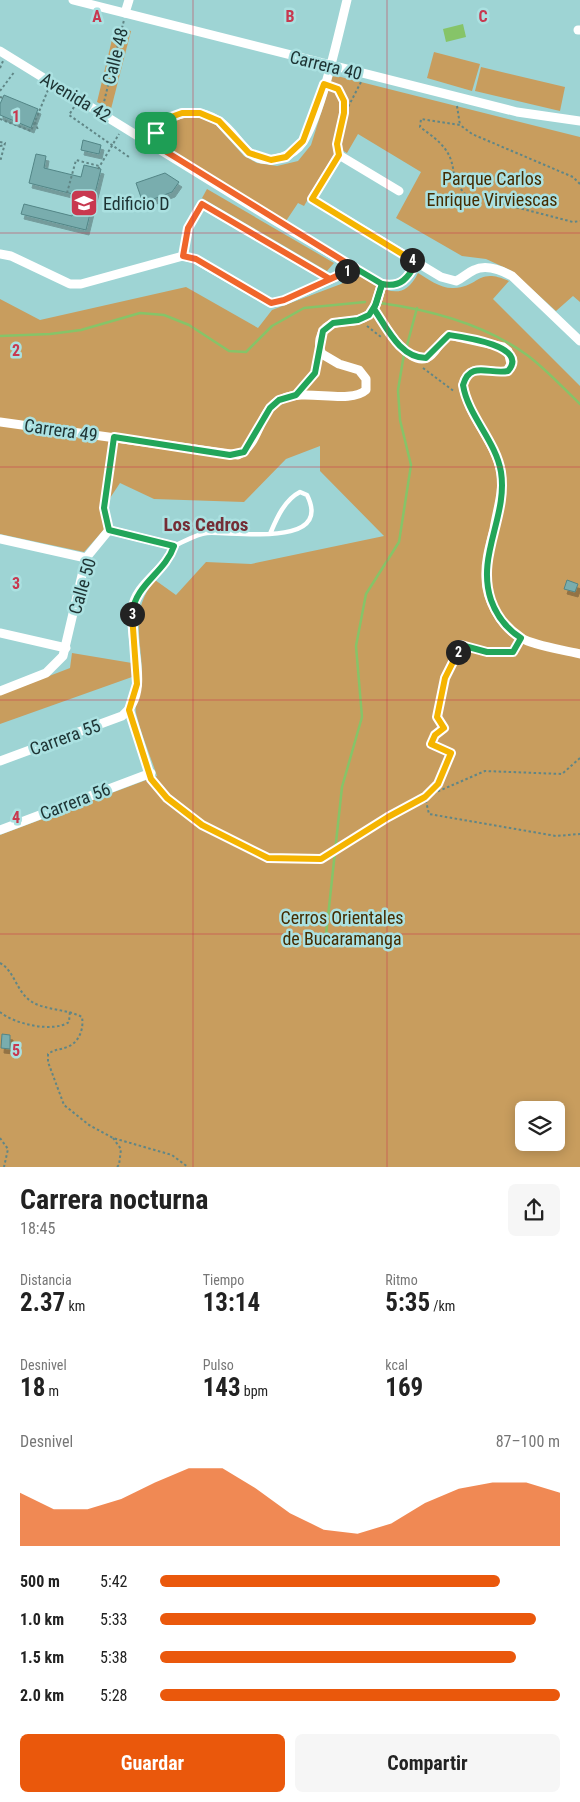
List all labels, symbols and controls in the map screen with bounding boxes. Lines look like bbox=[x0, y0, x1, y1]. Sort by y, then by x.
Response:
text: A bbox=[92, 7, 102, 26]
text: B bbox=[286, 7, 295, 26]
text: C bbox=[478, 7, 488, 26]
street label: Calle 48 bbox=[98, 26, 132, 86]
street label: Carrera 40 bbox=[288, 46, 364, 84]
street label: Avenida 42 bbox=[37, 68, 115, 126]
text: 1 bbox=[12, 107, 20, 126]
pin bbox=[135, 112, 177, 154]
icon: arrive bbox=[142, 119, 170, 147]
park label: Parque Carlos Enrique Virviescas bbox=[426, 168, 558, 210]
school or university icon: Edificio D bbox=[69, 188, 99, 218]
place label: Edificio D bbox=[103, 193, 170, 214]
pin: 4 bbox=[400, 248, 424, 272]
text: 4 bbox=[409, 252, 416, 268]
pin: 1 bbox=[334, 258, 360, 284]
text: 1 bbox=[344, 263, 351, 279]
text: 2 bbox=[12, 341, 20, 360]
street label: Carrera 49 bbox=[23, 414, 99, 446]
district label: Los Cedros bbox=[164, 513, 248, 536]
street label: Calle 50 bbox=[64, 555, 100, 617]
text: 3 bbox=[12, 574, 20, 593]
pin: 3 bbox=[120, 602, 144, 626]
text: 3 bbox=[129, 606, 136, 622]
pin: 2 bbox=[446, 640, 470, 664]
text: 2 bbox=[455, 644, 462, 660]
street label: Carrera 55 bbox=[27, 714, 103, 759]
street label: Carrera 56 bbox=[37, 778, 113, 824]
text: 4 bbox=[12, 808, 20, 827]
park label: Cerros Orientales de Bucaramanga bbox=[280, 907, 404, 949]
text: 5 bbox=[12, 1041, 20, 1060]
map controls bbox=[515, 1101, 565, 1151]
button: layers bbox=[515, 1101, 565, 1151]
text: Carrera nocturna bbox=[20, 1183, 209, 1216]
button: share bbox=[508, 1184, 560, 1236]
text: 18:45 bbox=[20, 1219, 55, 1238]
text: Distancia bbox=[20, 1272, 72, 1288]
text: Tiempo bbox=[203, 1272, 244, 1288]
text: Ritmo bbox=[385, 1272, 418, 1288]
text: 2.37 bbox=[20, 1288, 65, 1317]
text: 13:14 bbox=[203, 1288, 260, 1317]
text: 5:35 bbox=[385, 1288, 430, 1317]
text: km bbox=[65, 1298, 85, 1314]
text: /km bbox=[430, 1298, 455, 1314]
text: Desnivel bbox=[20, 1357, 67, 1373]
text: Pulso bbox=[203, 1357, 234, 1373]
text: kcal bbox=[385, 1357, 408, 1373]
text: 18 bbox=[20, 1373, 45, 1402]
text: 143 bbox=[203, 1373, 241, 1402]
text: 169 bbox=[385, 1373, 423, 1402]
text: m bbox=[45, 1383, 59, 1399]
text: bpm bbox=[241, 1383, 268, 1399]
text: Desnivel bbox=[20, 1432, 73, 1451]
text: 87–100 m bbox=[496, 1432, 560, 1451]
text: 500 m bbox=[20, 1572, 60, 1591]
text: 5:42 bbox=[100, 1572, 127, 1591]
text: 1.0 km bbox=[20, 1610, 64, 1629]
text: 5:33 bbox=[100, 1610, 127, 1629]
text: 1.5 km bbox=[20, 1648, 64, 1667]
text: 5:38 bbox=[100, 1648, 127, 1667]
text: 2.0 km bbox=[20, 1686, 64, 1705]
text: 5:28 bbox=[100, 1686, 127, 1705]
button: Guardar bbox=[20, 1734, 285, 1792]
button: Compartir bbox=[295, 1734, 560, 1792]

